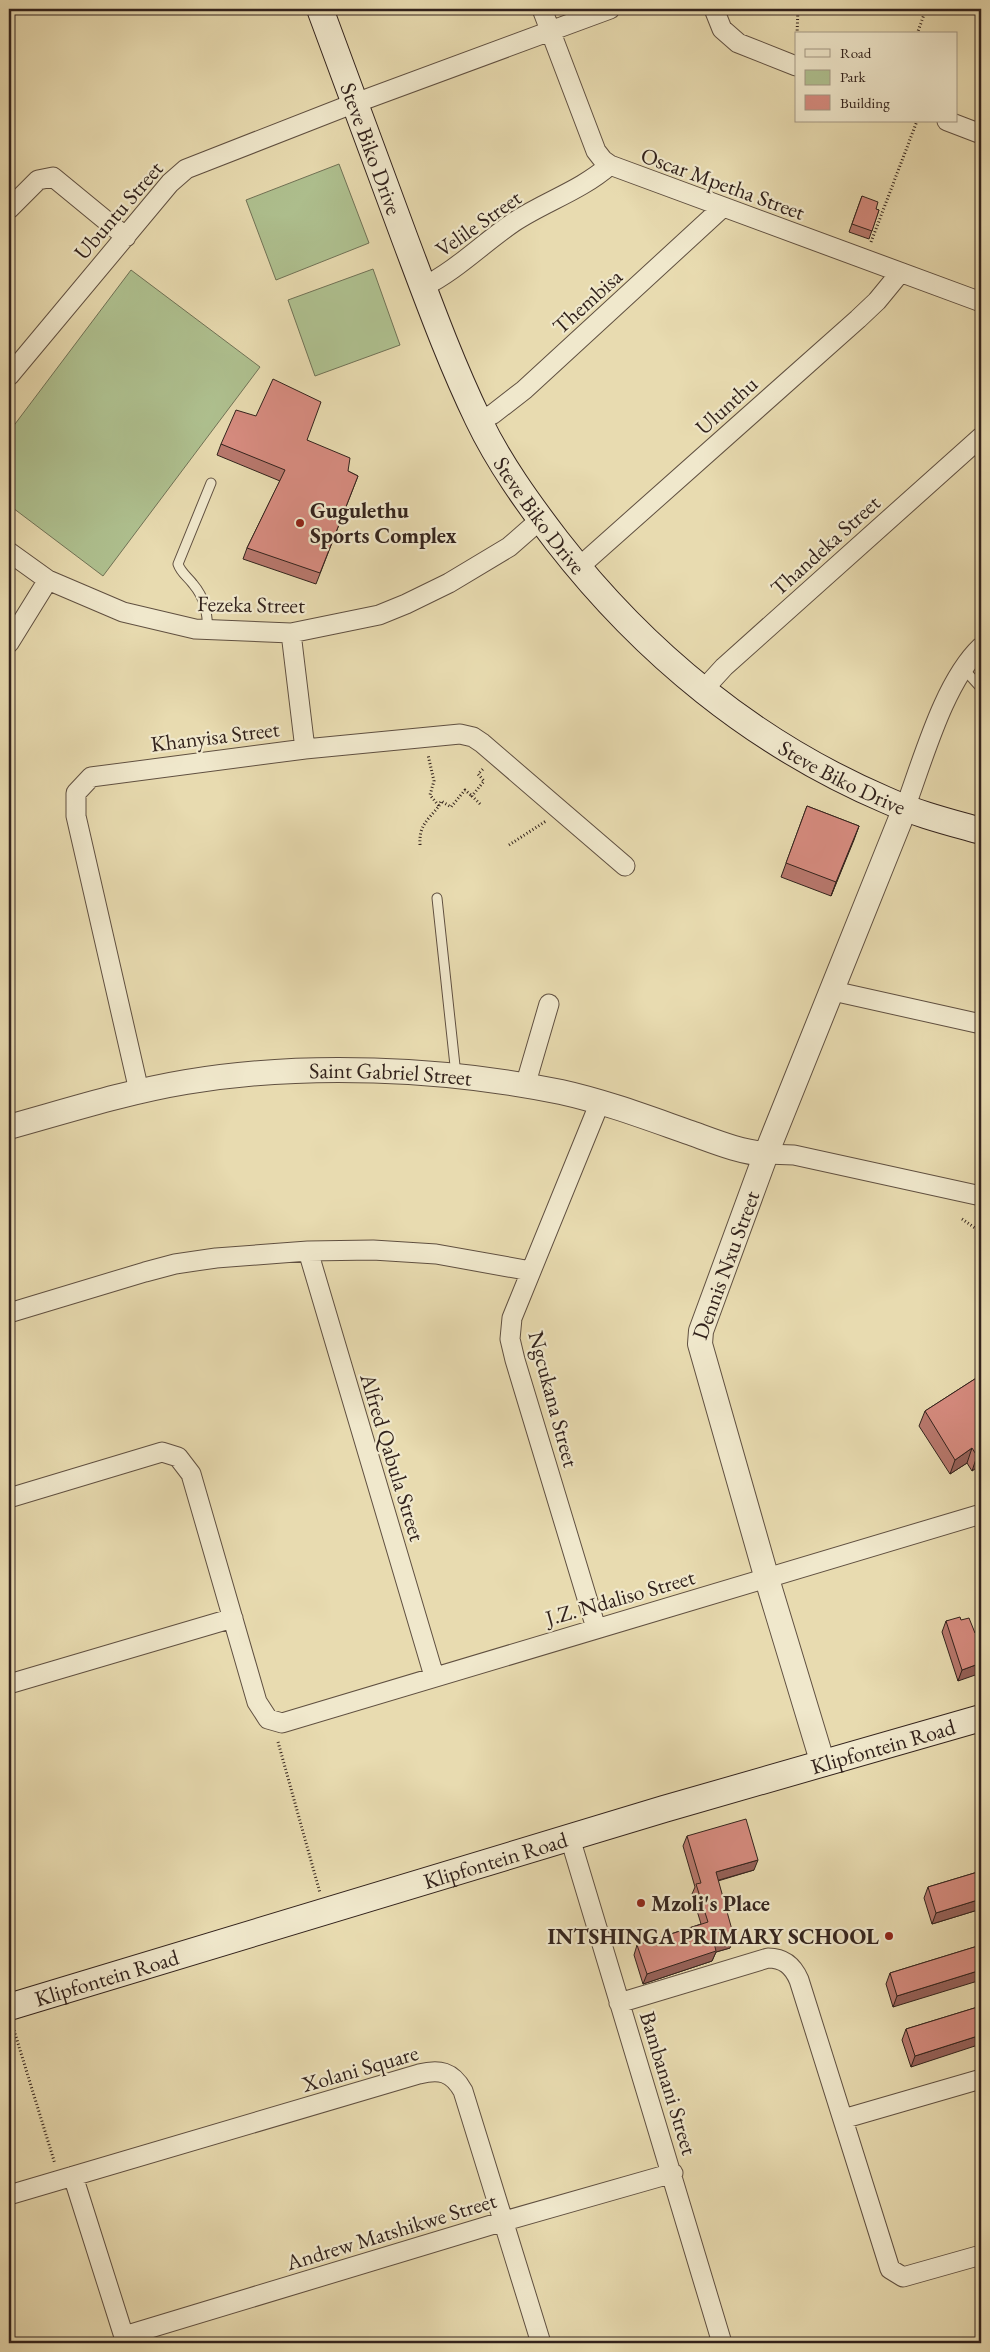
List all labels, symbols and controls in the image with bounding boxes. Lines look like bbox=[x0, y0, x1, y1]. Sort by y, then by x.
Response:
legend bbox=[795, 32, 958, 122]
text: Road bbox=[840, 43, 872, 62]
text: Park bbox=[840, 67, 867, 86]
street label: Steve Biko Drive bbox=[333, 79, 409, 219]
text: Building bbox=[840, 93, 890, 112]
street label: Oscar Mpetha Street bbox=[637, 140, 809, 227]
street label: Ubuntu Street bbox=[67, 155, 169, 266]
street label: Velile Street bbox=[430, 183, 527, 264]
street label: Thembisa bbox=[546, 262, 629, 340]
street label: Ulunthu bbox=[689, 369, 764, 441]
street label: Steve Biko Drive bbox=[487, 451, 592, 581]
street label: Thandeka Street bbox=[764, 488, 886, 602]
place label: Gugulethu Sports Complex bbox=[310, 496, 457, 550]
marker: Gugulethu Sports Complex bbox=[294, 517, 306, 529]
street label: Fezeka Street bbox=[197, 589, 305, 620]
street label: Khanyisa Street bbox=[149, 714, 281, 759]
street label: Steve Biko Drive bbox=[773, 733, 910, 822]
street label: Saint Gabriel Street bbox=[309, 1056, 474, 1093]
street label: Dennis Nxu Street bbox=[685, 1187, 766, 1344]
street label: Ngcukana Street bbox=[521, 1328, 586, 1470]
street label: Alfred Qabula Street bbox=[353, 1369, 432, 1545]
street label: J.Z. Ndaliso Street bbox=[540, 1562, 698, 1633]
street label: Klipfontein Road bbox=[807, 1712, 959, 1781]
street label: Klipfontein Road bbox=[420, 1825, 572, 1896]
place label: Mzoli's Place bbox=[651, 1889, 770, 1918]
marker: Mzoli's Place bbox=[635, 1897, 647, 1909]
place label: INTSHINGA PRIMARY SCHOOL bbox=[547, 1922, 879, 1951]
marker: INTSHINGA PRIMARY SCHOOL bbox=[883, 1930, 895, 1942]
street label: Klipfontein Road bbox=[31, 1942, 183, 2013]
street label: Bambanani Street bbox=[633, 2008, 704, 2159]
street label: Xolani Square bbox=[298, 2038, 422, 2099]
street label: Andrew Matshikwe Street bbox=[282, 2186, 500, 2278]

